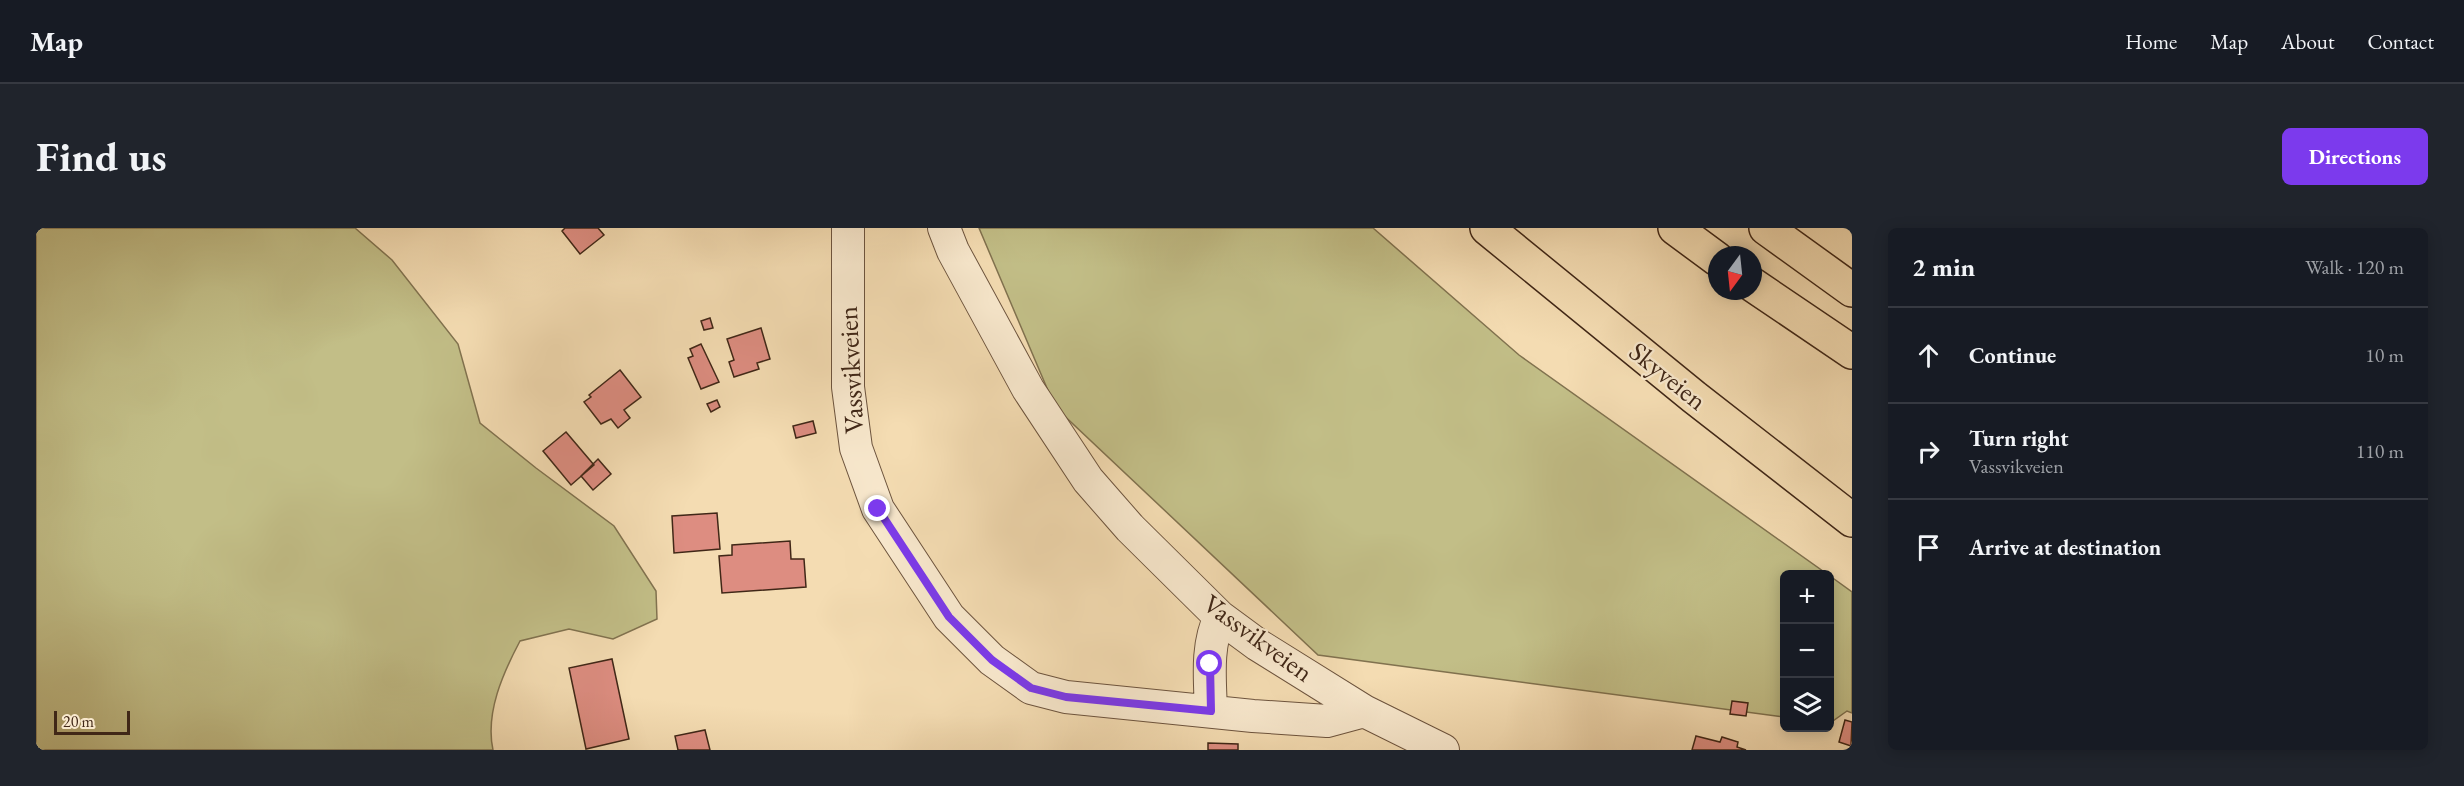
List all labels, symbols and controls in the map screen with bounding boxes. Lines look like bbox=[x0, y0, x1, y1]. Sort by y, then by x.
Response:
text: Map bbox=[30, 23, 83, 59]
text: Home bbox=[2125, 28, 2177, 55]
text: Map bbox=[2210, 28, 2248, 55]
text: About bbox=[2281, 28, 2334, 55]
text: Contact bbox=[2367, 28, 2434, 55]
button: Directions bbox=[2282, 128, 2428, 185]
text: Find us bbox=[36, 129, 167, 184]
north arrow bbox=[1708, 246, 1762, 300]
text: 2 min bbox=[1912, 250, 1975, 284]
text: Walk · 120 m bbox=[2305, 254, 2404, 280]
street label: Vassvikveien bbox=[830, 305, 871, 435]
street label: Skyveien bbox=[1622, 334, 1714, 418]
icon: ahead bbox=[1912, 339, 1945, 372]
text: Continue bbox=[1969, 341, 2056, 370]
text: 10 m bbox=[2365, 342, 2404, 368]
text: Turn right bbox=[1969, 424, 2068, 453]
icon: right bbox=[1912, 435, 1945, 468]
text: 110 m bbox=[2356, 438, 2404, 464]
text: Vassvikveien bbox=[1969, 453, 2064, 479]
route end bbox=[864, 495, 890, 521]
icon: arrive bbox=[1912, 531, 1945, 564]
text: Arrive at destination bbox=[1969, 533, 2161, 562]
map controls bbox=[1780, 570, 1834, 732]
button: + bbox=[1780, 570, 1834, 624]
street label: Vassvikveien bbox=[1196, 586, 1320, 689]
button: − bbox=[1780, 624, 1834, 678]
route start bbox=[1196, 650, 1222, 676]
button: layers bbox=[1780, 678, 1834, 732]
scale bar bbox=[54, 708, 130, 736]
text: 20 m bbox=[63, 711, 94, 732]

